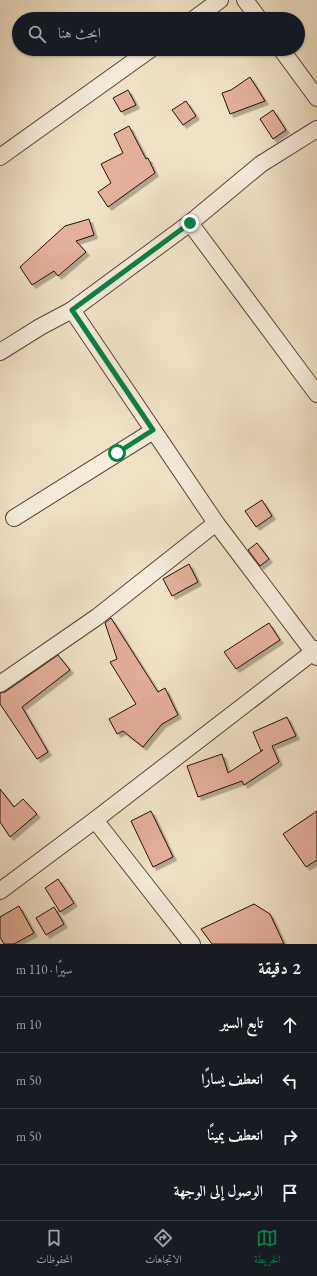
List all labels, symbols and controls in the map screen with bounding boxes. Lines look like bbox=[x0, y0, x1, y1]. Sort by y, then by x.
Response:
search box bbox=[12, 12, 305, 56]
icon: search bbox=[26, 23, 48, 45]
text: ابحث هنا bbox=[58, 23, 101, 42]
route end bbox=[181, 214, 199, 232]
route start bbox=[108, 444, 126, 462]
text: 2 دقيقة bbox=[258, 957, 301, 979]
text: سيرًا · 110 m bbox=[16, 961, 73, 978]
text: تابع السير bbox=[220, 1013, 263, 1032]
icon: ahead bbox=[279, 1014, 301, 1036]
text: 10 m bbox=[16, 1016, 41, 1033]
text: انعطف يسارًا bbox=[201, 1069, 263, 1088]
icon: left bbox=[279, 1070, 301, 1092]
text: 50 m bbox=[16, 1072, 41, 1089]
text: انعطف يمينًا bbox=[207, 1125, 263, 1144]
icon: right bbox=[279, 1126, 301, 1148]
text: 50 m bbox=[16, 1128, 41, 1145]
text: الوصول إلى الوجهة bbox=[174, 1181, 263, 1200]
icon: arrive bbox=[279, 1182, 301, 1204]
tab: المحفوظات bbox=[36, 1227, 72, 1270]
tab: الاتجاهات bbox=[145, 1227, 182, 1270]
tab: الخريطة bbox=[254, 1227, 281, 1270]

